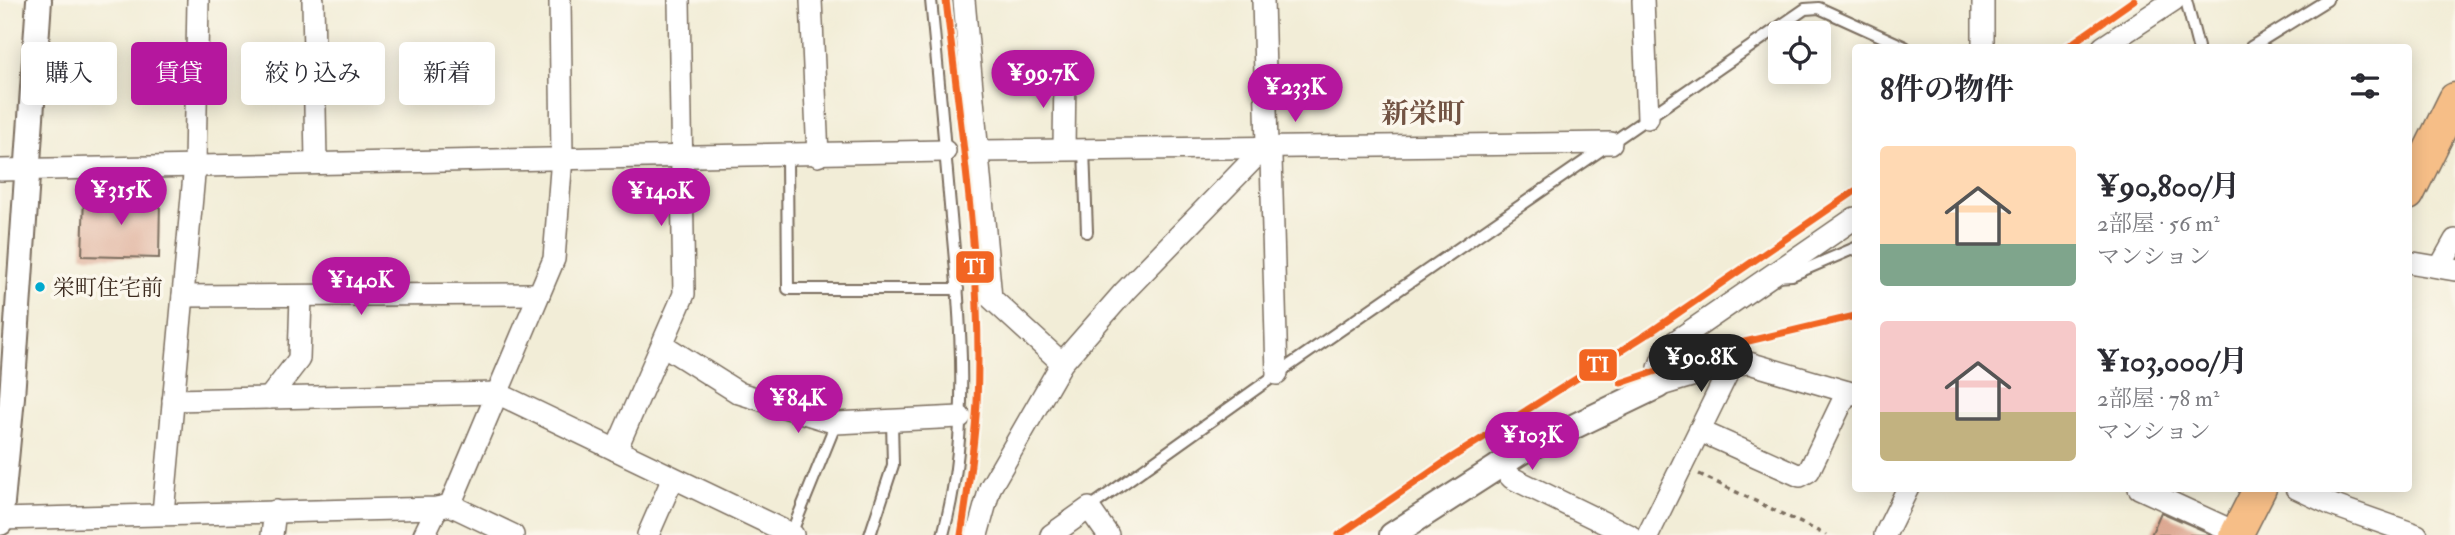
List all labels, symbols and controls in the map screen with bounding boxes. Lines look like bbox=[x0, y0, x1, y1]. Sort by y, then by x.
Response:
map controls bbox=[1768, 21, 1831, 84]
button: locate bbox=[1768, 21, 1831, 84]
chip: 購入 bbox=[21, 42, 117, 105]
chip: 賃貸 bbox=[131, 42, 227, 105]
chip: 絞り込み bbox=[241, 42, 385, 105]
chip: 新着 bbox=[399, 42, 495, 105]
pin: ¥99.7K bbox=[986, 50, 1100, 110]
text: ¥99.7K bbox=[1007, 58, 1079, 87]
pin: ¥233K bbox=[1246, 64, 1344, 124]
icon: filters bbox=[2346, 67, 2384, 105]
text: 8件の物件 bbox=[1880, 71, 2014, 108]
text: ¥233K bbox=[1264, 72, 1326, 101]
district label: 新栄町 bbox=[1381, 97, 1465, 132]
pin: ¥315K bbox=[72, 168, 170, 227]
pin: ¥140K bbox=[612, 168, 710, 228]
text: ¥90,800/月 bbox=[2097, 168, 2240, 205]
icon: home bbox=[1936, 174, 2020, 258]
text: ¥315K bbox=[91, 175, 151, 204]
text: ¥140K bbox=[628, 176, 694, 205]
text: 2部屋 · 56 m² bbox=[2097, 209, 2220, 238]
text: マンション bbox=[2097, 242, 2211, 271]
line badge: TI bbox=[955, 250, 995, 284]
text: TI bbox=[963, 256, 986, 280]
pin: ¥140K bbox=[312, 258, 410, 317]
text: ¥140K bbox=[328, 265, 394, 294]
place label: 栄町住宅前 bbox=[53, 274, 163, 302]
marker: 栄町住宅前 bbox=[33, 280, 47, 294]
pin: ¥90.8K bbox=[1644, 334, 1758, 394]
text: ¥90.8K bbox=[1665, 342, 1737, 371]
text: ¥103,000/月 bbox=[2097, 343, 2248, 380]
line badge: TI bbox=[1578, 348, 1618, 382]
icon: home bbox=[1936, 349, 2020, 433]
text: TI bbox=[1586, 354, 1609, 378]
pin: ¥84K bbox=[757, 376, 839, 435]
text: ¥84K bbox=[770, 383, 826, 412]
text: 2部屋 · 78 m² bbox=[2097, 384, 2219, 413]
pin: ¥103K bbox=[1483, 412, 1581, 472]
text: マンション bbox=[2097, 417, 2211, 446]
text: ¥103K bbox=[1501, 420, 1563, 449]

